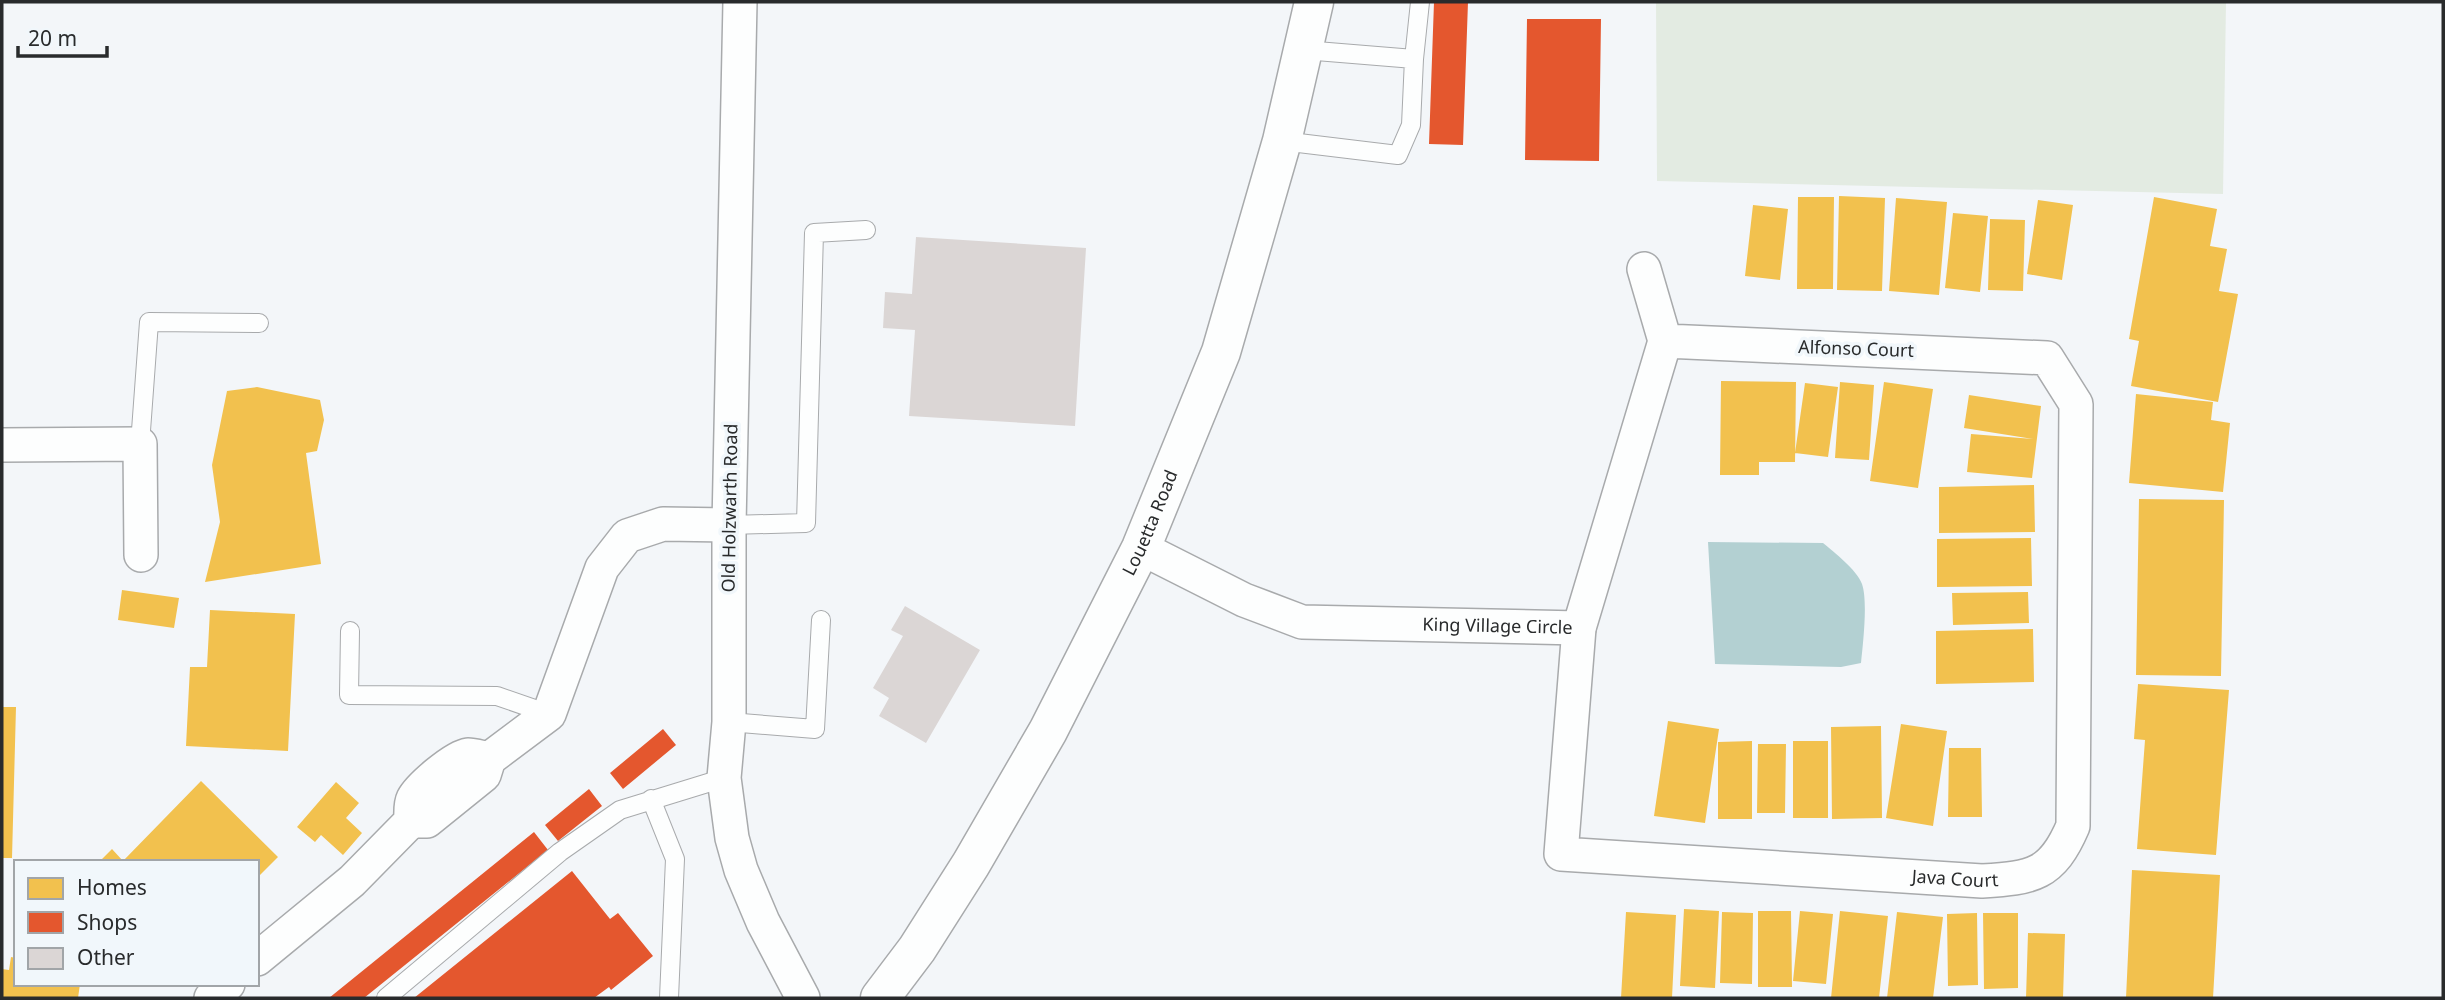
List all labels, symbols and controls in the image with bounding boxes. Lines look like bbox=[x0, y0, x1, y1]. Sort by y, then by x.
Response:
scale bar bbox=[18, 14, 107, 58]
text: 20 m bbox=[28, 24, 77, 52]
street label: Alfonso Court bbox=[1798, 334, 1915, 362]
street label: Old Holzwarth Road bbox=[716, 423, 742, 593]
street label: Louetta Road bbox=[1116, 466, 1183, 579]
street label: King Village Circle bbox=[1422, 612, 1573, 639]
legend bbox=[14, 860, 259, 986]
street label: Java Court bbox=[1909, 863, 2000, 892]
text: Homes bbox=[77, 873, 147, 901]
text: Shops bbox=[77, 908, 137, 936]
text: Other bbox=[77, 943, 135, 971]

